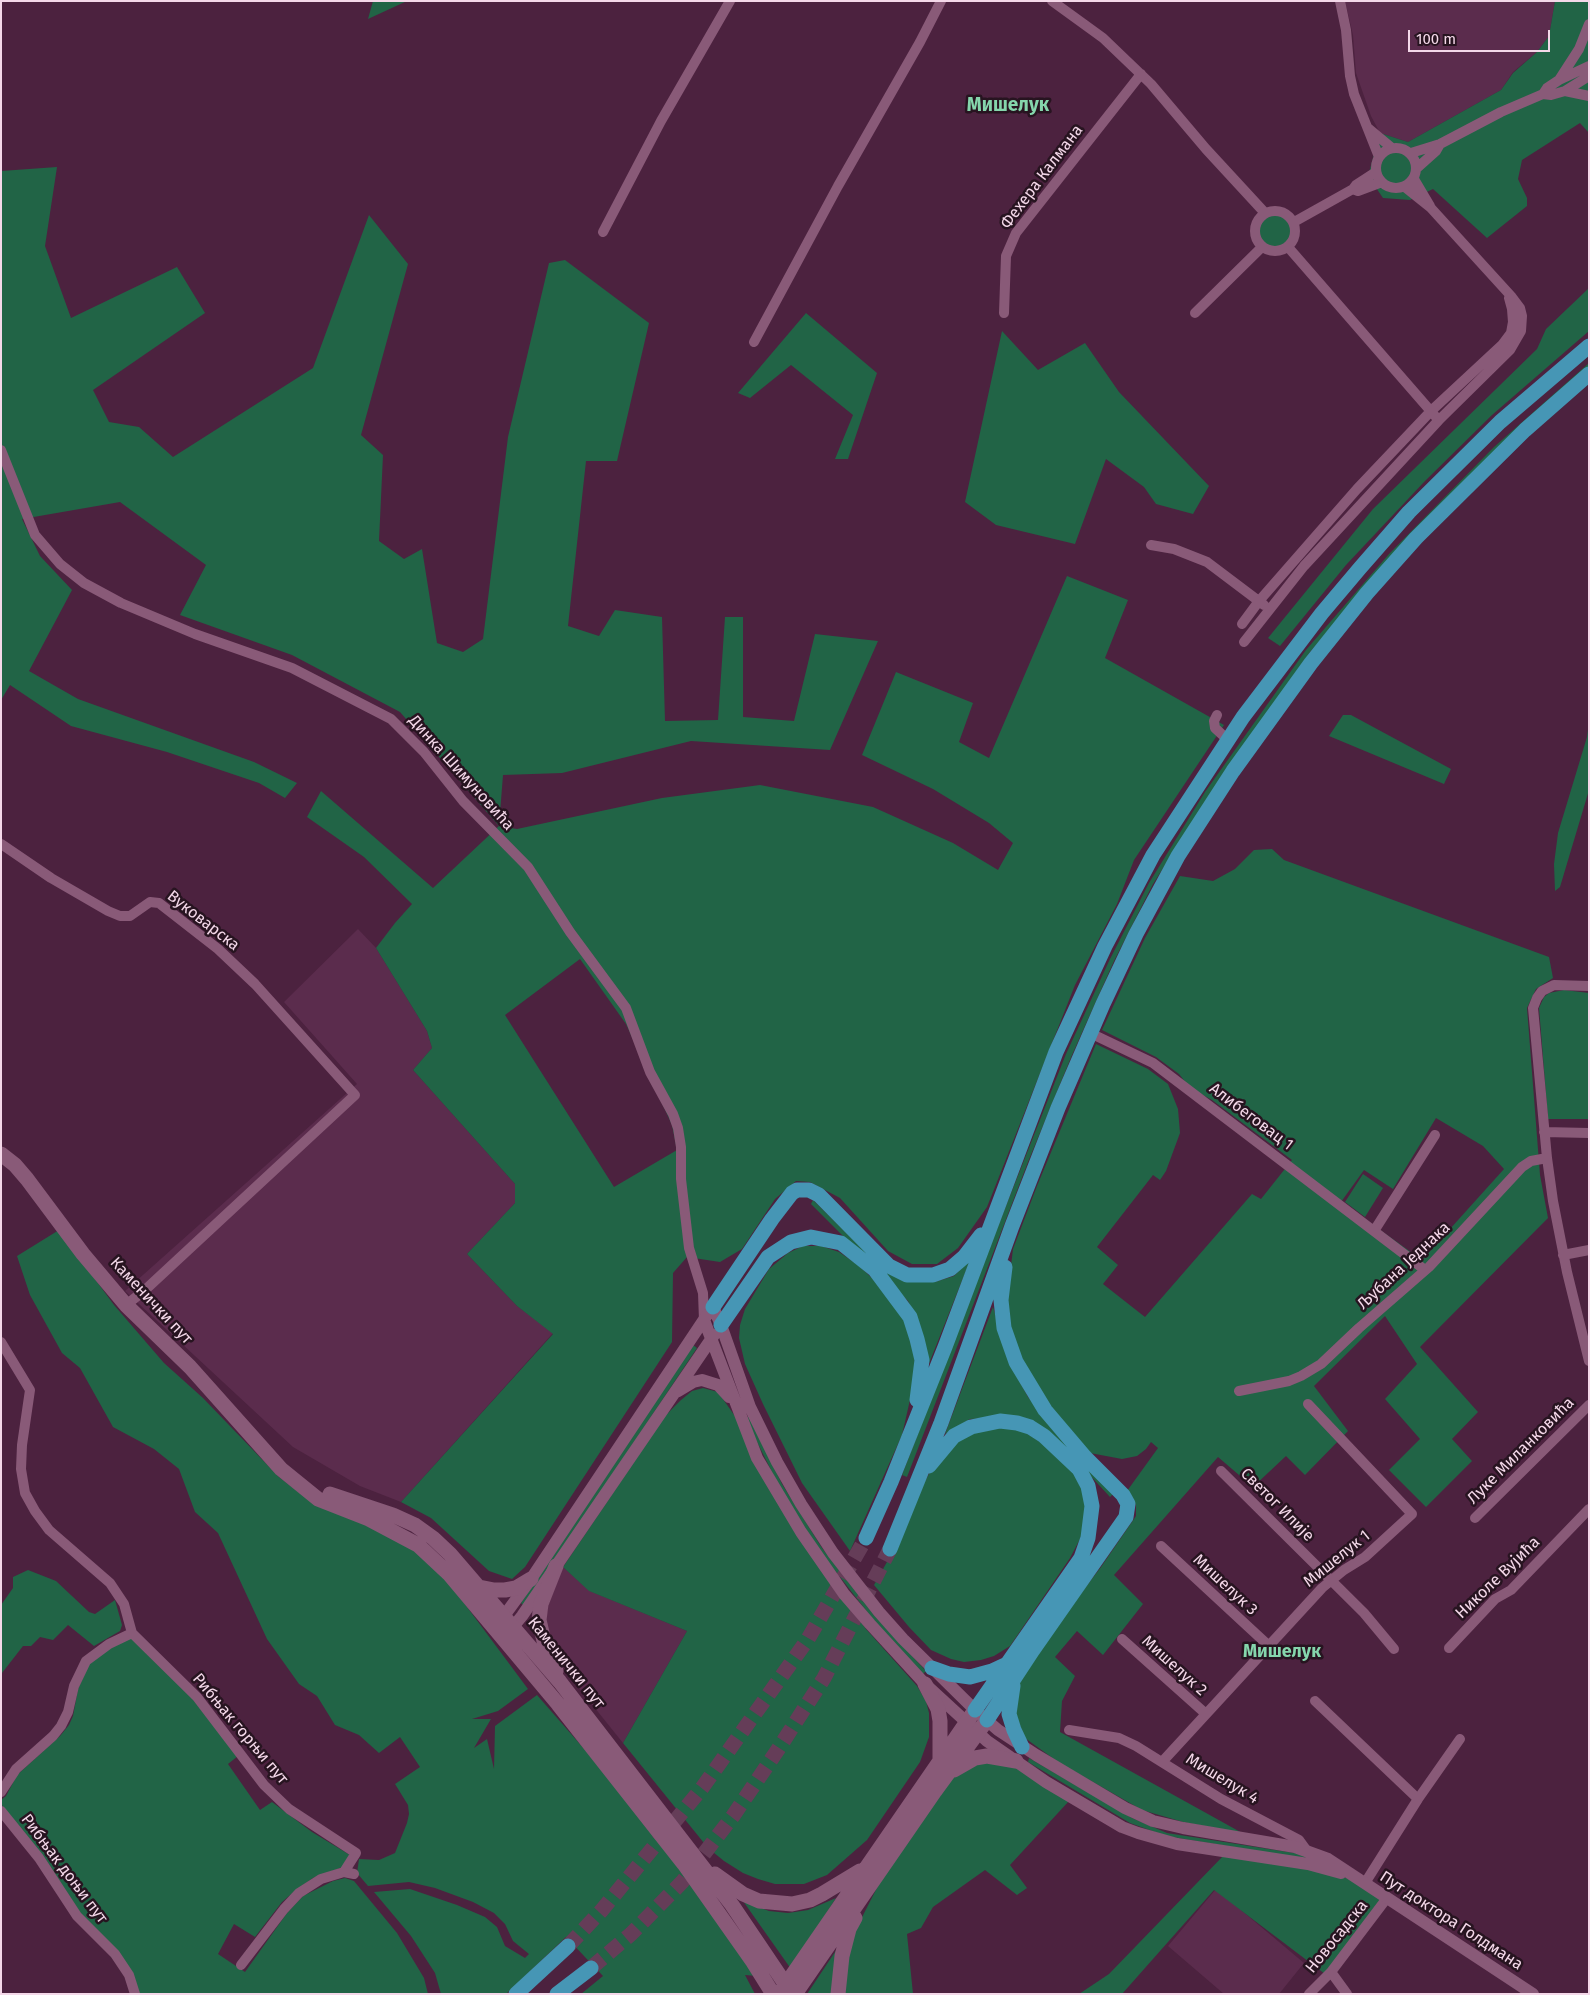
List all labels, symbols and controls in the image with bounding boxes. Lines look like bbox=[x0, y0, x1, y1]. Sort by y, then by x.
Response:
scale bar bbox=[1410, 20, 1552, 52]
text: 100 m bbox=[1416, 30, 1456, 48]
district label: Мишелук bbox=[967, 95, 1049, 117]
street label: Фехера Калмана bbox=[997, 121, 1087, 233]
street label: Динка Шимуновића bbox=[404, 711, 518, 835]
street label: Вуковарска bbox=[163, 887, 243, 955]
street label: Алибеговац 1 bbox=[1205, 1079, 1297, 1155]
street label: Љубана Једнака bbox=[1354, 1218, 1454, 1314]
street label: Каменички пут bbox=[106, 1253, 196, 1349]
street label: Луке Миланковића bbox=[1464, 1394, 1578, 1508]
street label: Светог Илије bbox=[1236, 1464, 1318, 1546]
street label: Мишелук 1 bbox=[1300, 1526, 1374, 1592]
street label: Николе Вујића bbox=[1452, 1533, 1544, 1623]
street label: Мишелук 3 bbox=[1189, 1550, 1261, 1620]
street label: Каменички пут bbox=[523, 1613, 609, 1713]
street label: Мишелук 2 bbox=[1138, 1632, 1210, 1700]
district label: Мишелук bbox=[1243, 1641, 1321, 1663]
street label: Рибњак горњи пут bbox=[188, 1670, 292, 1788]
street label: Мишелук 4 bbox=[1182, 1750, 1262, 1808]
street label: Рибњак доњи пут bbox=[17, 1811, 111, 1927]
street label: Пут доктора Голдмана bbox=[1376, 1868, 1526, 1974]
street label: Новосадска bbox=[1302, 1897, 1372, 1977]

